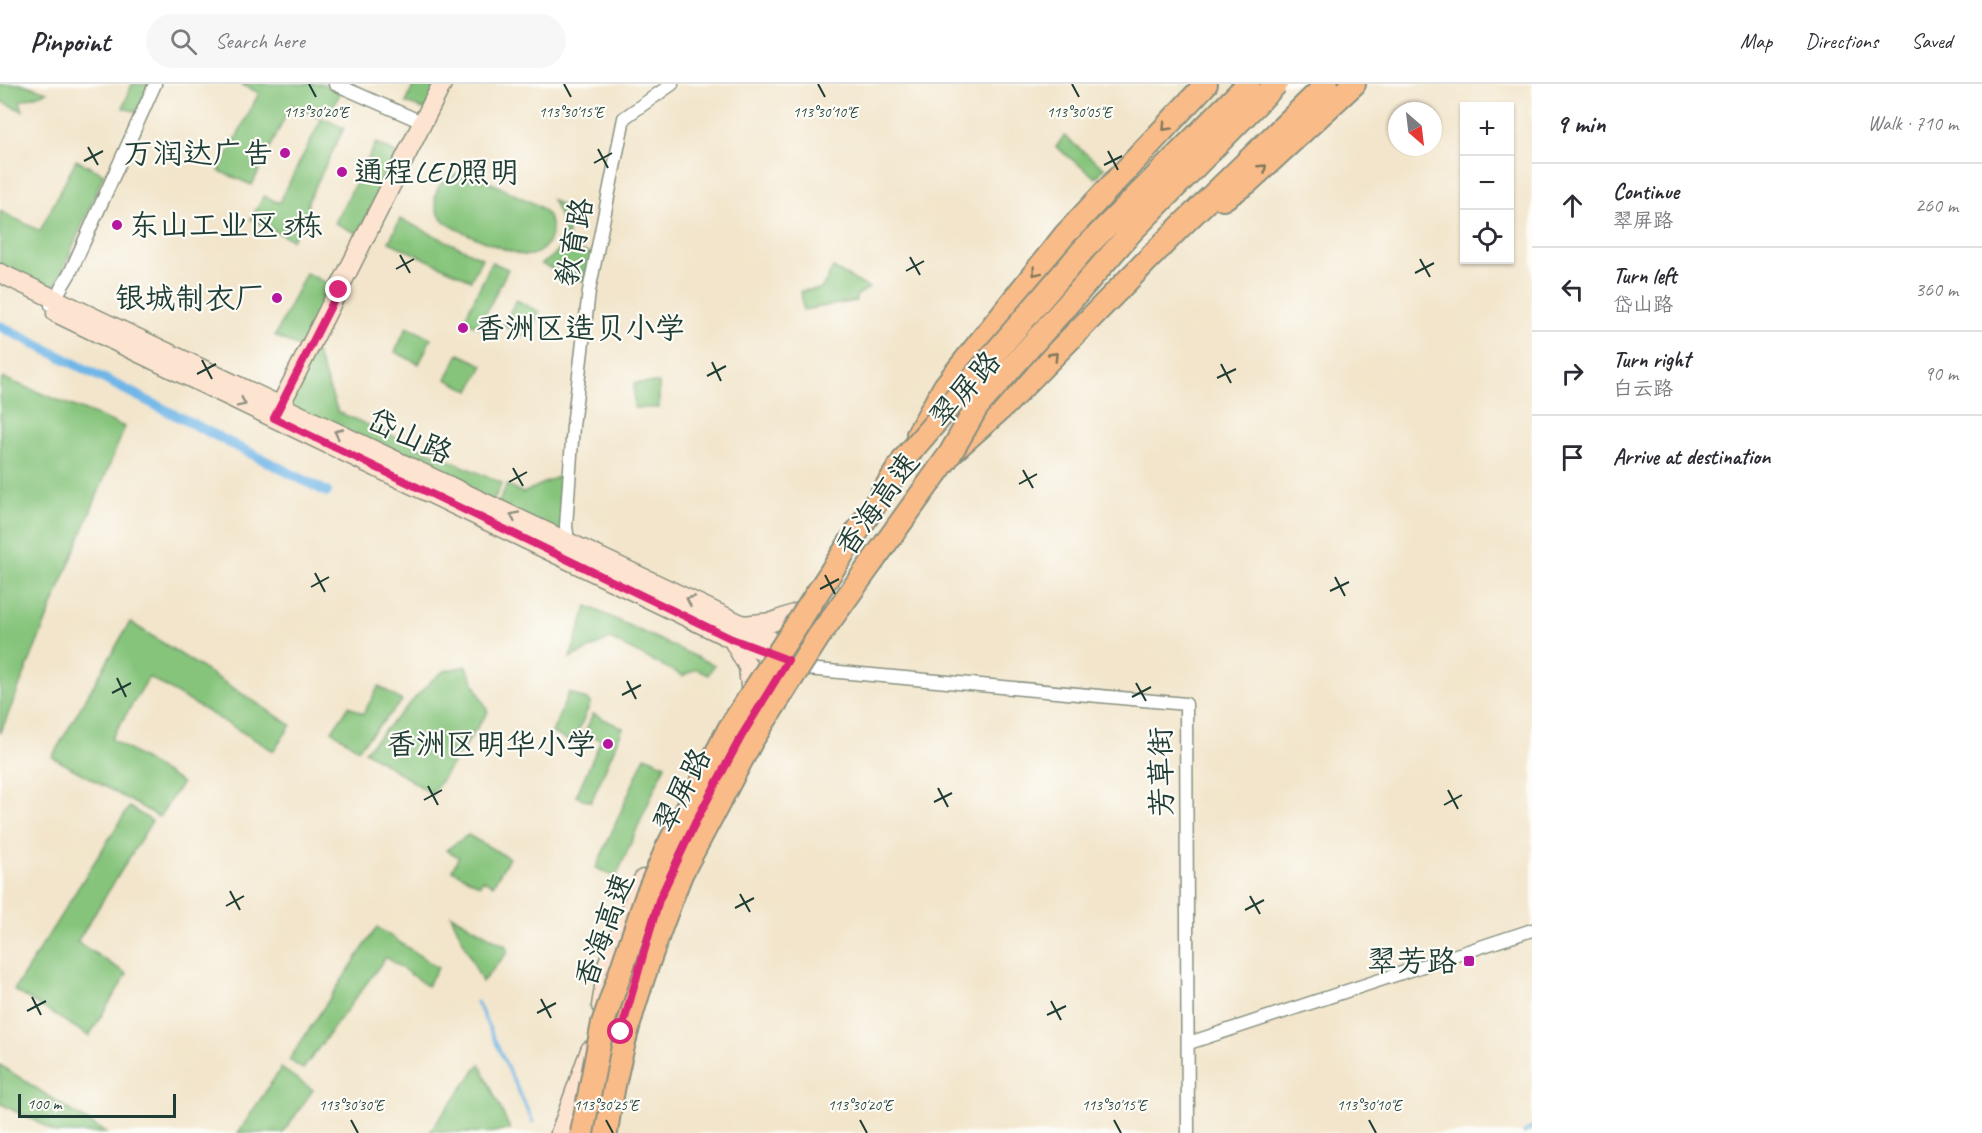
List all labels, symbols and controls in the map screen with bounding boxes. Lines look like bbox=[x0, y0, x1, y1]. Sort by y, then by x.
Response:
search box bbox=[146, 14, 566, 68]
text: Pinpoint bbox=[30, 24, 110, 59]
icon: search bbox=[167, 25, 200, 58]
text: Search here bbox=[215, 27, 305, 55]
text: Map bbox=[1740, 28, 1772, 54]
text: Directions bbox=[1805, 28, 1878, 54]
text: Saved bbox=[1911, 28, 1952, 54]
north arrow bbox=[1388, 102, 1442, 156]
map controls bbox=[1460, 102, 1514, 264]
button: + bbox=[1460, 102, 1514, 156]
text: 113°30'20"E bbox=[284, 103, 350, 122]
text: 113°30'15"E bbox=[539, 103, 605, 122]
text: 113°30'10"E bbox=[793, 103, 859, 122]
text: 113°30'05"E bbox=[1047, 103, 1113, 122]
text: 9 min bbox=[1556, 107, 1606, 140]
text: Walk · 710 m bbox=[1868, 111, 1958, 136]
one-way arrow bbox=[1162, 120, 1173, 130]
place label: 万润达广告 bbox=[123, 134, 273, 172]
marker: 万润达广告 bbox=[278, 146, 292, 160]
place label: 通程LED照明 bbox=[354, 153, 519, 191]
button: − bbox=[1460, 156, 1514, 210]
one-way arrow bbox=[1257, 164, 1267, 175]
marker: 通程LED照明 bbox=[335, 165, 349, 179]
text: Continue bbox=[1613, 178, 1679, 206]
icon: ahead bbox=[1556, 189, 1589, 222]
text: 260 m bbox=[1915, 193, 1958, 218]
street label: 教育路 bbox=[547, 194, 601, 290]
place label: 东山工业区3栋 bbox=[129, 206, 323, 244]
text: 翠屏路 bbox=[1613, 208, 1673, 233]
button: locate bbox=[1460, 210, 1514, 264]
marker: 东山工业区3栋 bbox=[110, 218, 124, 232]
text: Turn left bbox=[1613, 262, 1677, 290]
one-way arrow bbox=[1032, 265, 1043, 276]
icon: left bbox=[1556, 273, 1589, 306]
route end bbox=[325, 276, 351, 302]
text: 360 m bbox=[1915, 277, 1958, 302]
place label: 银城制衣厂 bbox=[115, 279, 265, 317]
marker: 银城制衣厂 bbox=[270, 291, 284, 305]
text: 岱山路 bbox=[1613, 292, 1673, 317]
place label: 香洲区造贝小学 bbox=[475, 309, 685, 347]
marker: 香洲区造贝小学 bbox=[456, 321, 470, 335]
street label: 翠屏路 bbox=[921, 343, 1009, 435]
text: Turn right bbox=[1613, 346, 1690, 374]
one-way arrow bbox=[1046, 352, 1057, 363]
icon: right bbox=[1556, 357, 1589, 390]
text: 90 m bbox=[1924, 361, 1958, 386]
text: 白云路 bbox=[1613, 376, 1673, 401]
one-way arrow bbox=[236, 395, 247, 407]
street label: 岱山路 bbox=[361, 400, 459, 472]
one-way arrow bbox=[333, 428, 344, 440]
icon: arrive bbox=[1556, 441, 1589, 474]
text: Arrive at destination bbox=[1613, 443, 1770, 471]
street label: 香海高速 bbox=[826, 444, 928, 564]
one-way arrow bbox=[509, 512, 520, 524]
one-way arrow bbox=[686, 595, 697, 607]
place label: 香洲区明华小学 bbox=[386, 725, 596, 763]
street label: 芳草街 bbox=[1141, 727, 1181, 817]
marker: 香洲区明华小学 bbox=[601, 737, 615, 751]
street label: 翠屏路 bbox=[645, 741, 719, 839]
street label: 香海高速 bbox=[566, 867, 642, 993]
place label: 翠芳路 bbox=[1367, 942, 1457, 980]
marker: 翠芳路 bbox=[1462, 954, 1476, 968]
route start bbox=[607, 1018, 633, 1044]
scale bar bbox=[18, 1091, 176, 1118]
text: 100 m bbox=[27, 1094, 61, 1114]
text: 113°30'30"E bbox=[319, 1096, 385, 1115]
text: 113°30'25"E bbox=[574, 1096, 640, 1115]
text: 113°30'20"E bbox=[828, 1096, 894, 1115]
text: 113°30'15"E bbox=[1082, 1096, 1148, 1115]
text: 113°30'10"E bbox=[1337, 1096, 1403, 1115]

